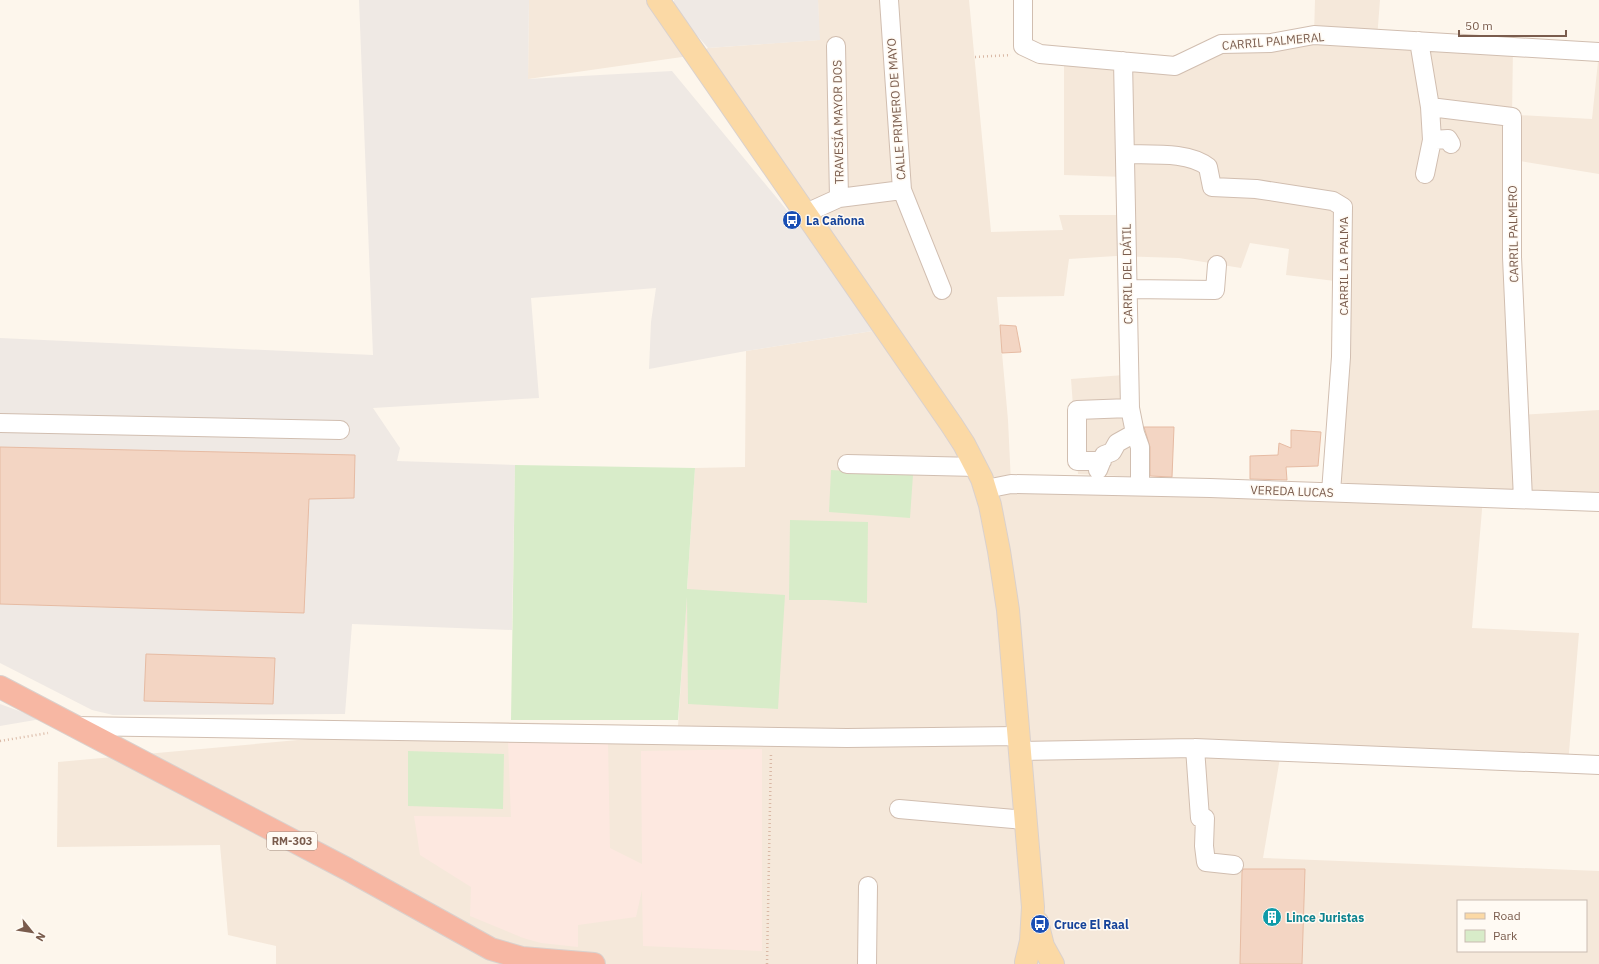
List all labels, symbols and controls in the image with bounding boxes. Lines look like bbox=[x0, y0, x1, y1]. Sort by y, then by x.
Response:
scale bar bbox=[1459, 12, 1566, 38]
text: 50 m bbox=[1465, 18, 1493, 33]
street label: CARRIL PALMERAL bbox=[1221, 29, 1325, 53]
street label: CALLE PRIMERO DE MAYO bbox=[884, 38, 908, 180]
street label: TRAVESÍA MAYOR DOS bbox=[829, 60, 847, 184]
street label: CARRIL PALMERO bbox=[1505, 185, 1521, 283]
bus stop icon: La Cañona bbox=[781, 209, 803, 231]
place label: La Cañona bbox=[806, 213, 865, 228]
street label: CARRIL LA PALMA bbox=[1336, 216, 1351, 315]
street label: CARRIL DEL DÁTIL bbox=[1119, 224, 1135, 324]
street label: VEREDA LUCAS bbox=[1250, 482, 1334, 500]
road number: RM-303 bbox=[267, 832, 317, 850]
legend bbox=[1457, 900, 1587, 952]
building icon: Lince Juristas bbox=[1261, 906, 1283, 928]
text: Road bbox=[1493, 908, 1521, 923]
place label: Lince Juristas bbox=[1286, 910, 1364, 925]
north arrow bbox=[12, 912, 52, 952]
bus stop icon: Cruce El Raal bbox=[1029, 913, 1051, 935]
place label: Cruce El Raal bbox=[1054, 917, 1129, 932]
text: Park bbox=[1493, 928, 1518, 943]
text: N bbox=[33, 930, 49, 944]

